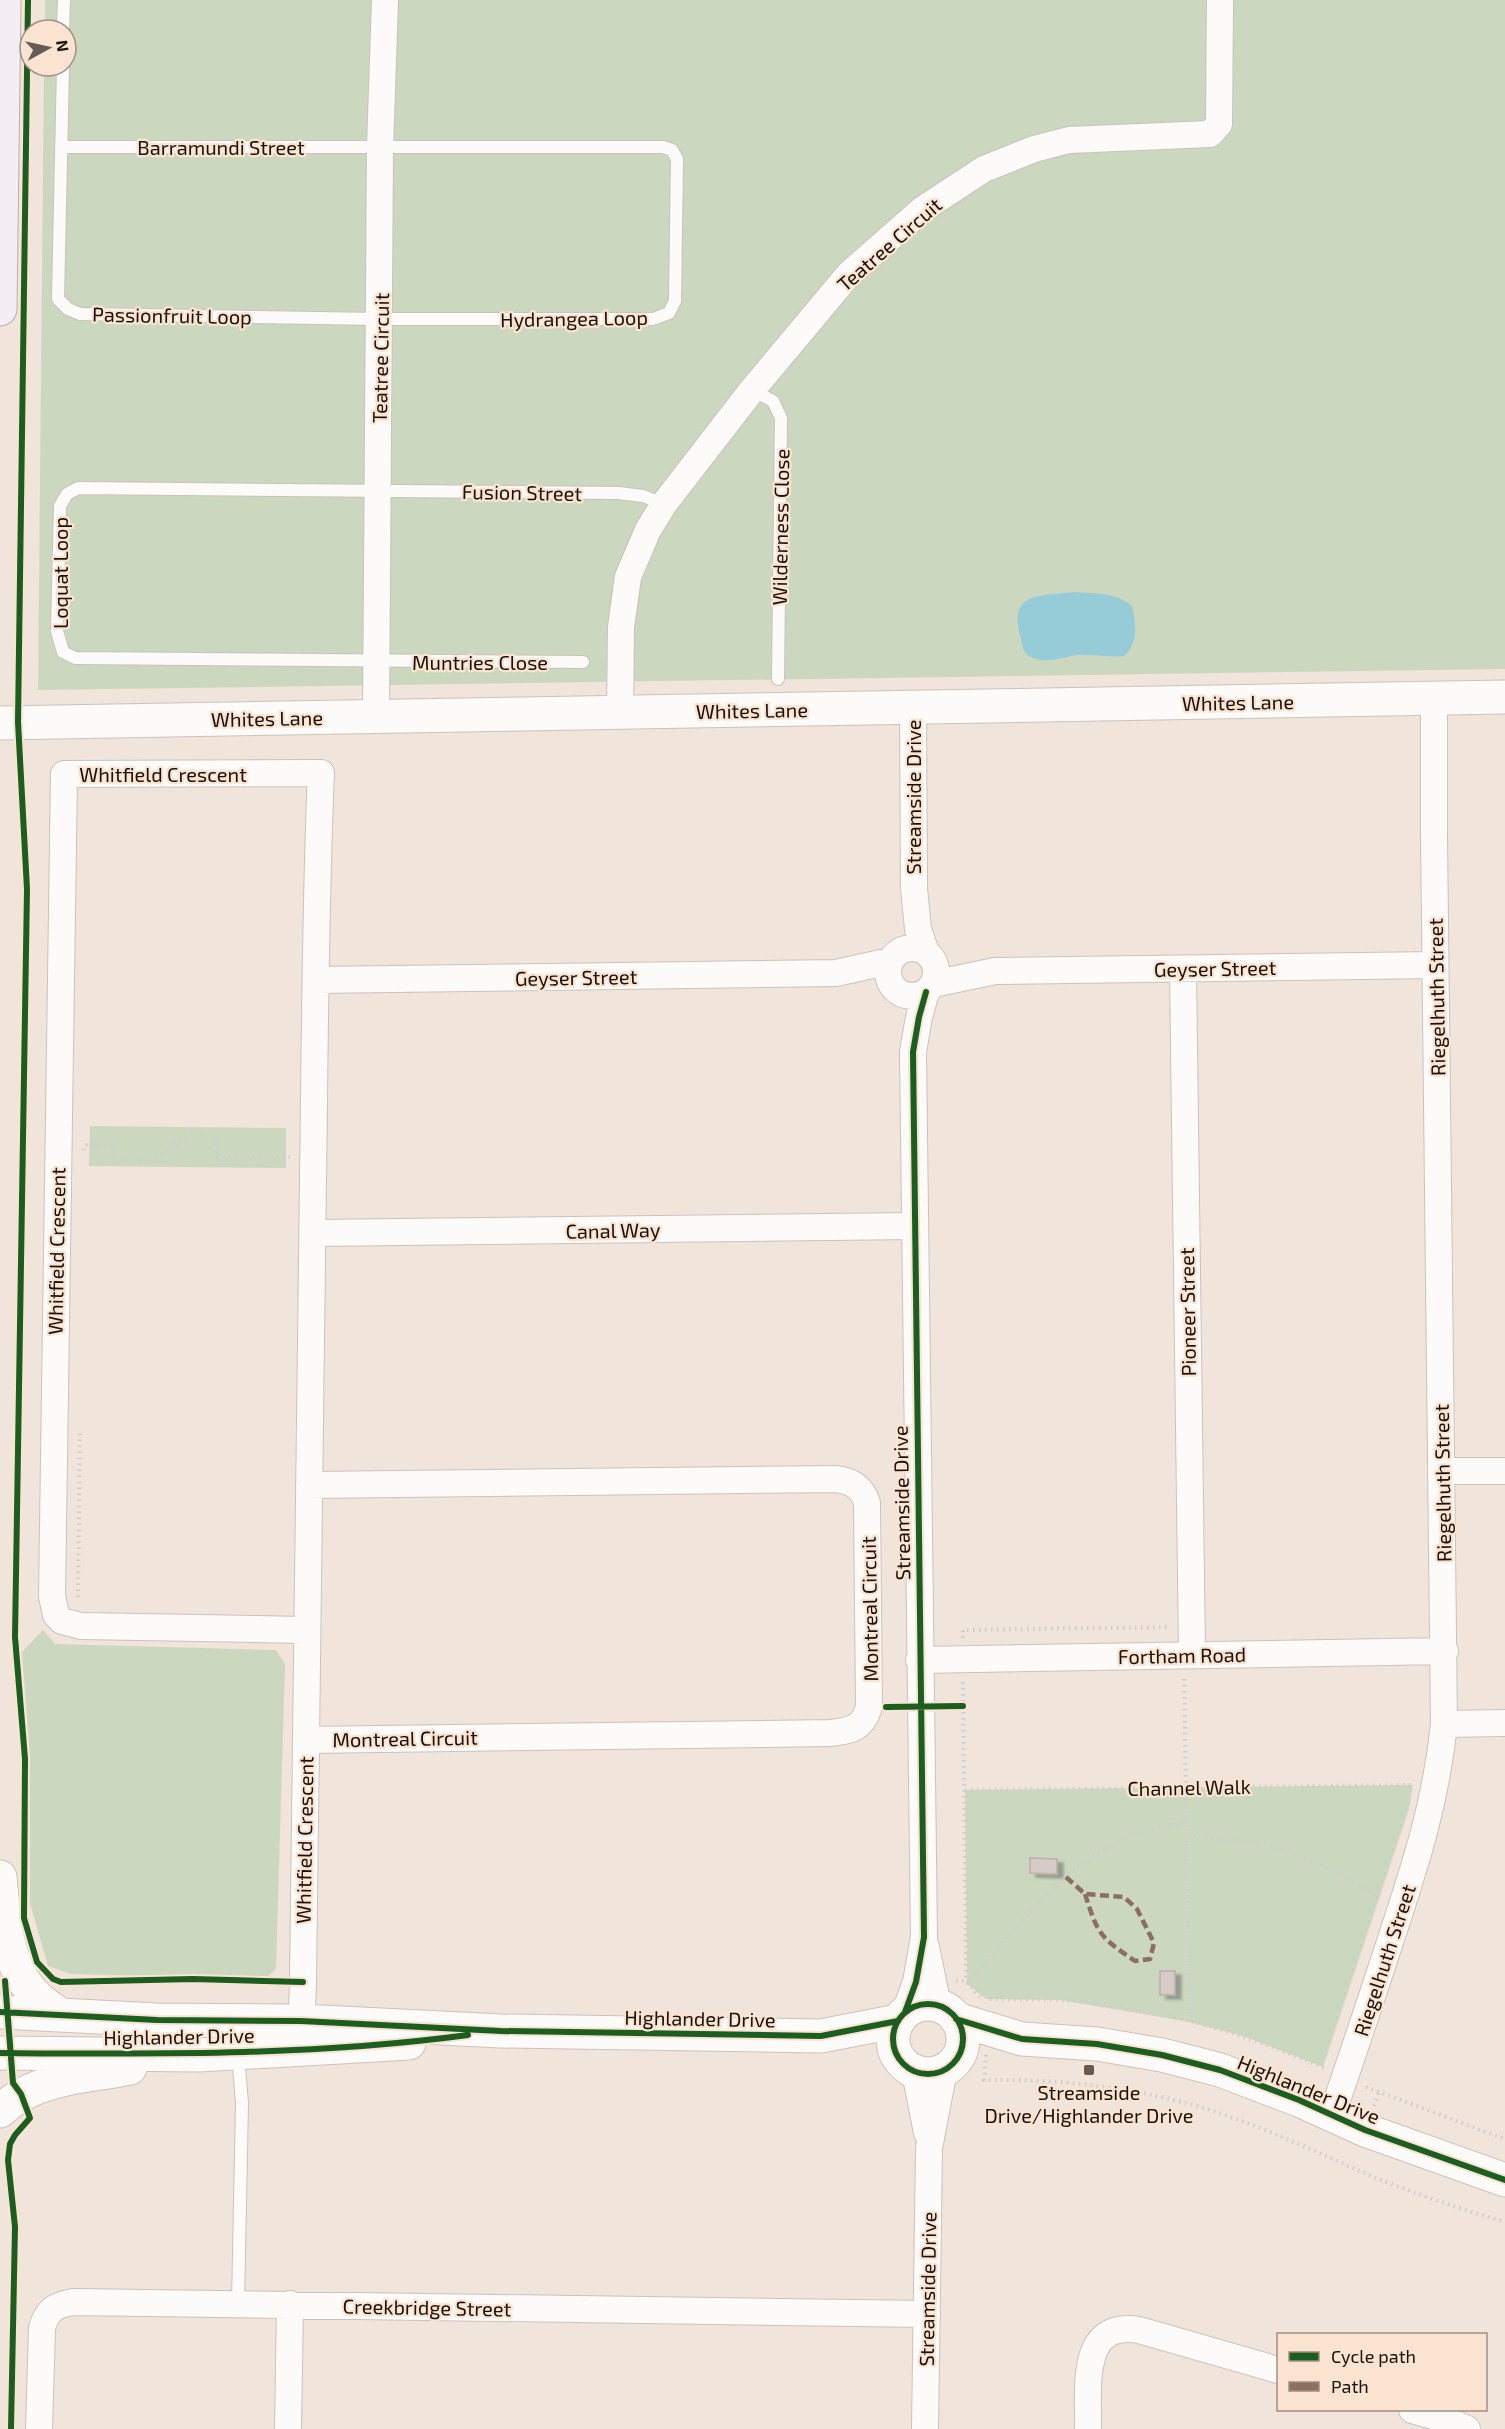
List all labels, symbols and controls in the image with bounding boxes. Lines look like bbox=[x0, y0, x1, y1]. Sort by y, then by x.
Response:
north arrow bbox=[18, 18, 78, 78]
text: N bbox=[53, 39, 74, 53]
street label: Barramundi Street bbox=[137, 135, 305, 159]
street label: Teatree Circuit bbox=[832, 192, 946, 296]
street label: Teatree Circuit bbox=[367, 292, 393, 423]
street label: Passionfruit Loop bbox=[92, 302, 252, 328]
street label: Hydrangea Loop bbox=[500, 305, 648, 331]
street label: Wilderness Close bbox=[767, 448, 793, 606]
street label: Fusion Street bbox=[462, 479, 583, 505]
street label: Loquat Loop bbox=[48, 517, 72, 629]
street label: Muntries Close bbox=[412, 650, 548, 674]
street label: Whites Lane bbox=[1182, 689, 1294, 715]
street label: Whites Lane bbox=[696, 697, 808, 723]
street label: Whites Lane bbox=[211, 705, 323, 731]
street label: Streamside Drive bbox=[901, 720, 925, 874]
street label: Whitfield Crescent bbox=[79, 762, 247, 786]
street label: Riegelhuth Street bbox=[1423, 917, 1449, 1076]
street label: Geyser Street bbox=[1154, 955, 1277, 981]
street label: Geyser Street bbox=[515, 964, 638, 990]
street label: Whitfield Crescent bbox=[43, 1167, 69, 1335]
street label: Canal Way bbox=[565, 1217, 661, 1243]
street label: Pioneer Street bbox=[1174, 1247, 1200, 1377]
street label: Riegelhuth Street bbox=[1429, 1403, 1455, 1562]
street label: Streamside Drive bbox=[888, 1425, 914, 1581]
street label: Montreal Circuit bbox=[856, 1536, 882, 1682]
street label: Fortham Road bbox=[1118, 1642, 1246, 1668]
street label: Montreal Circuit bbox=[332, 1725, 478, 1751]
street label: Whitfield Crescent bbox=[291, 1756, 317, 1924]
street label: Channel Walk bbox=[1127, 1774, 1251, 1800]
street label: Riegelhuth Street bbox=[1348, 1881, 1420, 2039]
street label: Highlander Drive bbox=[624, 2005, 776, 2031]
street label: Highlander Drive bbox=[103, 2023, 255, 2049]
street label: Highlander Drive bbox=[1234, 2050, 1384, 2128]
marker: Streamside Drive/Highlander Drive bbox=[1082, 2063, 1096, 2077]
place label: Streamside Drive/Highlander Drive bbox=[984, 2080, 1194, 2127]
street label: Streamside Drive bbox=[914, 2211, 940, 2367]
street label: Creekbridge Street bbox=[343, 2294, 512, 2320]
legend bbox=[1277, 2333, 1487, 2411]
text: Cycle path bbox=[1331, 2345, 1416, 2367]
text: Path bbox=[1331, 2375, 1369, 2397]

